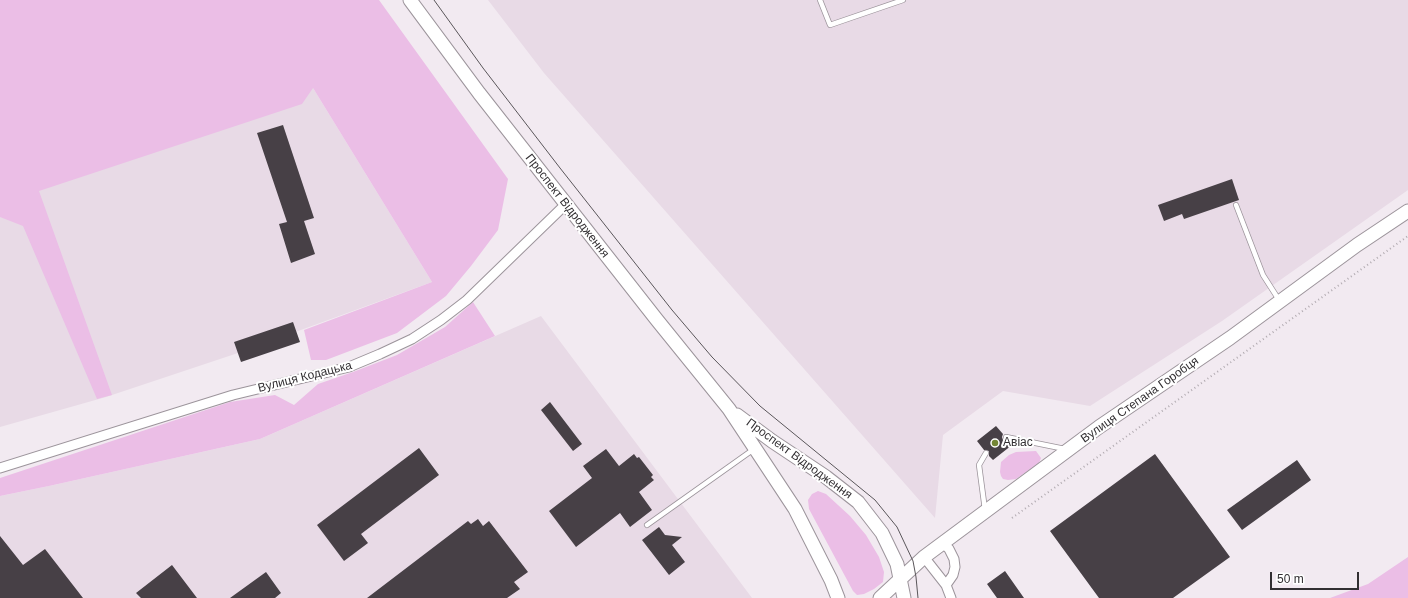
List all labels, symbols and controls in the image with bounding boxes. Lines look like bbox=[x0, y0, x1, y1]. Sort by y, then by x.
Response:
street label: Проспект Відродження bbox=[522, 151, 612, 261]
street label: Вулиця Степана Горобця bbox=[1078, 354, 1202, 446]
street label: Вулиця Кодацька bbox=[256, 358, 354, 396]
street label: Проспект Відродження bbox=[743, 416, 855, 502]
place label: Авіас bbox=[1003, 436, 1033, 450]
marker: Авіас bbox=[990, 438, 1000, 448]
scale bar bbox=[1272, 564, 1361, 590]
text: 50 m bbox=[1277, 572, 1304, 586]

